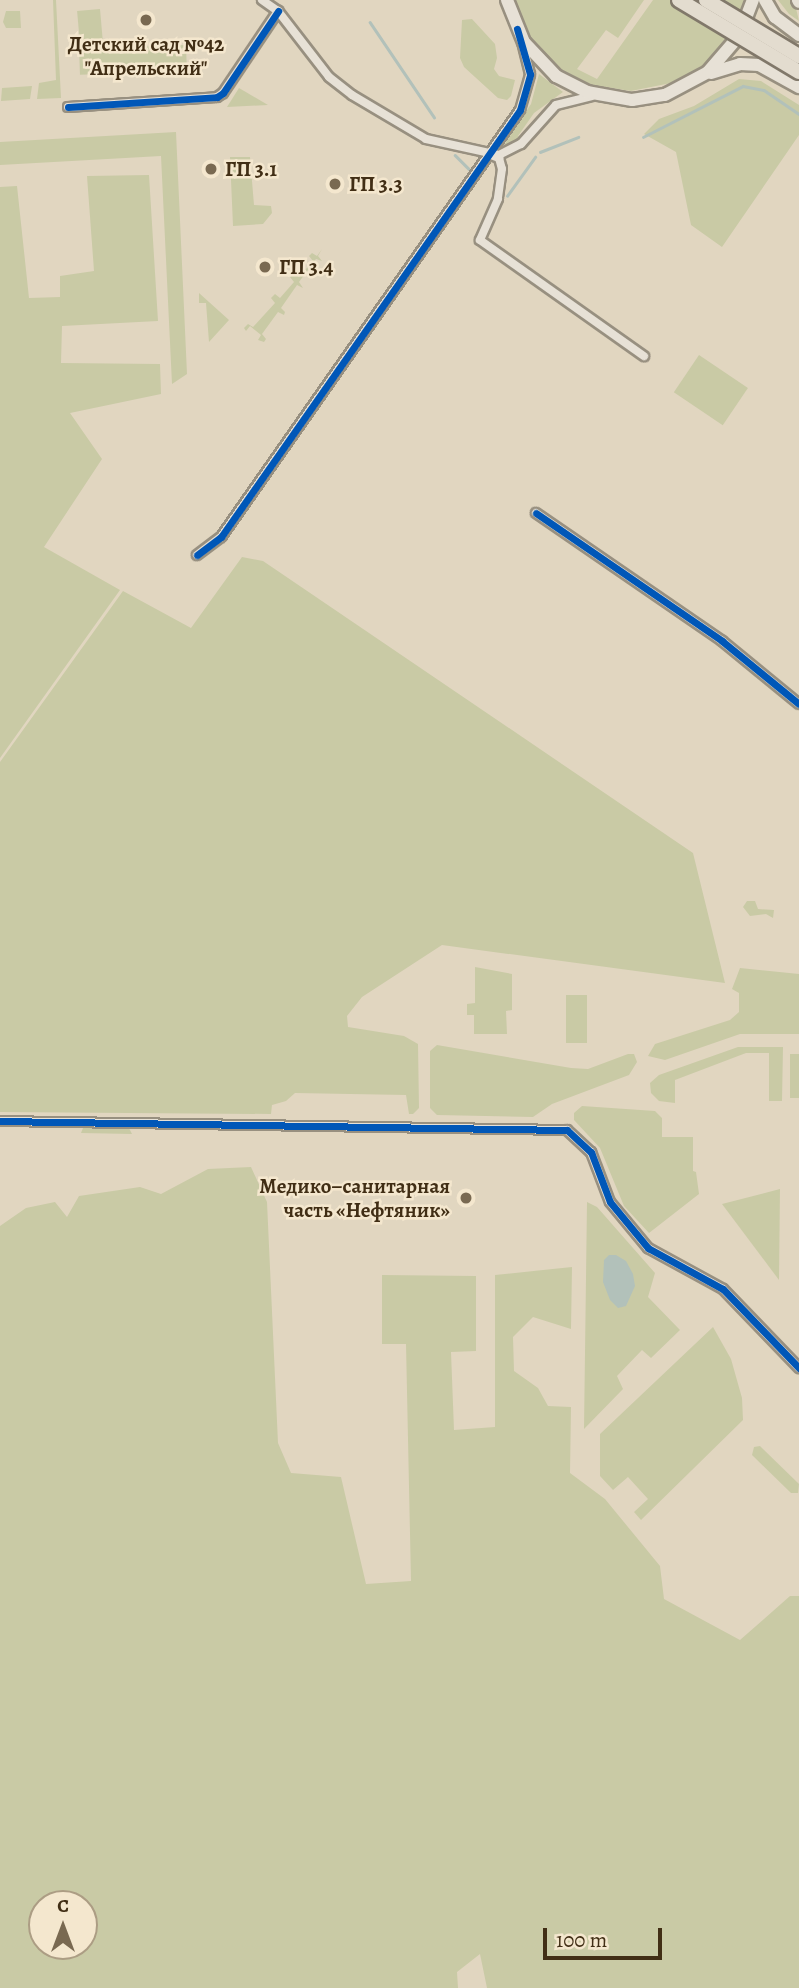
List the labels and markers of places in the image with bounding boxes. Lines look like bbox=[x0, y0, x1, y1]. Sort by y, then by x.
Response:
marker: Детский сад №42 "Апрельский" bbox=[138, 12, 154, 28]
place label: Детский сад №42 "Апрельский" bbox=[68, 31, 224, 81]
place label: ГП 3.1 bbox=[225, 156, 277, 182]
marker: ГП 3.1 bbox=[203, 161, 219, 177]
place label: ГП 3.3 bbox=[349, 171, 403, 197]
marker: ГП 3.3 bbox=[327, 176, 343, 192]
place label: ГП 3.4 bbox=[279, 254, 333, 280]
marker: ГП 3.4 bbox=[257, 259, 273, 275]
place label: Медико–санитарная часть «Нефтяник» bbox=[259, 1173, 450, 1223]
marker: Медико–санитарная часть «Нефтяник» bbox=[456, 1188, 476, 1208]

